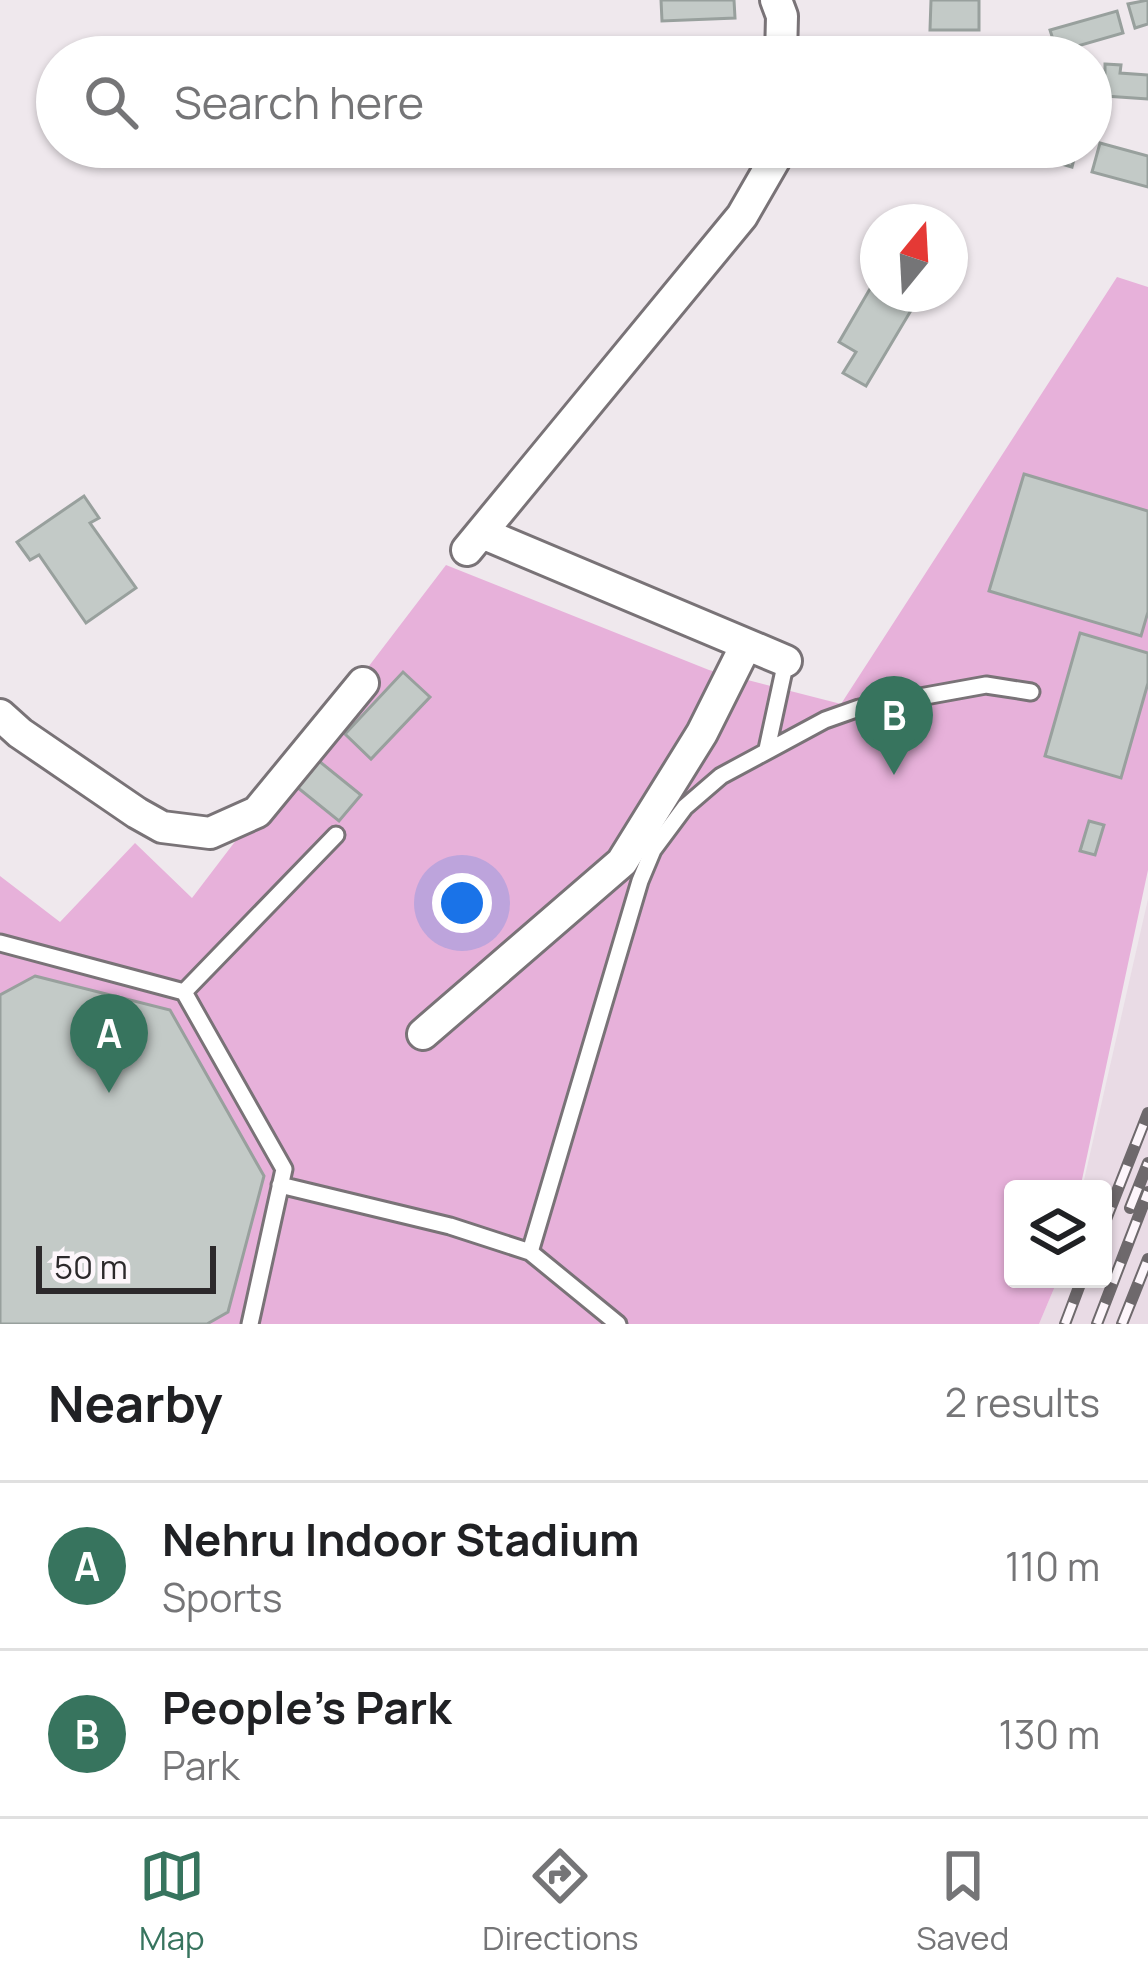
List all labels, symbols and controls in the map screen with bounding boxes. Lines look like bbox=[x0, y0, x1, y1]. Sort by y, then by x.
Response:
search box bbox=[36, 36, 1112, 168]
icon: search bbox=[78, 69, 144, 135]
text: Search here bbox=[174, 71, 424, 133]
north arrow bbox=[860, 204, 968, 312]
pin: B bbox=[855, 676, 933, 775]
your location bbox=[432, 873, 492, 933]
pin: A bbox=[70, 994, 148, 1093]
map controls bbox=[1004, 1180, 1112, 1288]
button: layers bbox=[1004, 1180, 1112, 1288]
scale bar bbox=[36, 1240, 216, 1293]
text: 50 m bbox=[54, 1244, 128, 1289]
text: Nearby bbox=[48, 1368, 223, 1437]
text: 2 results bbox=[945, 1375, 1100, 1429]
text: Nehru Indoor Stadium bbox=[162, 1508, 639, 1570]
text: A bbox=[74, 1539, 100, 1593]
text: 110 m bbox=[1005, 1539, 1100, 1593]
text: Sports bbox=[162, 1570, 282, 1624]
text: People's Park bbox=[162, 1676, 451, 1738]
text: B bbox=[75, 1707, 99, 1761]
text: 130 m bbox=[999, 1707, 1100, 1761]
text: Park bbox=[162, 1738, 240, 1792]
tab: Map bbox=[139, 1843, 205, 1960]
tab: Directions bbox=[482, 1843, 639, 1960]
tab: Saved bbox=[916, 1843, 1009, 1960]

